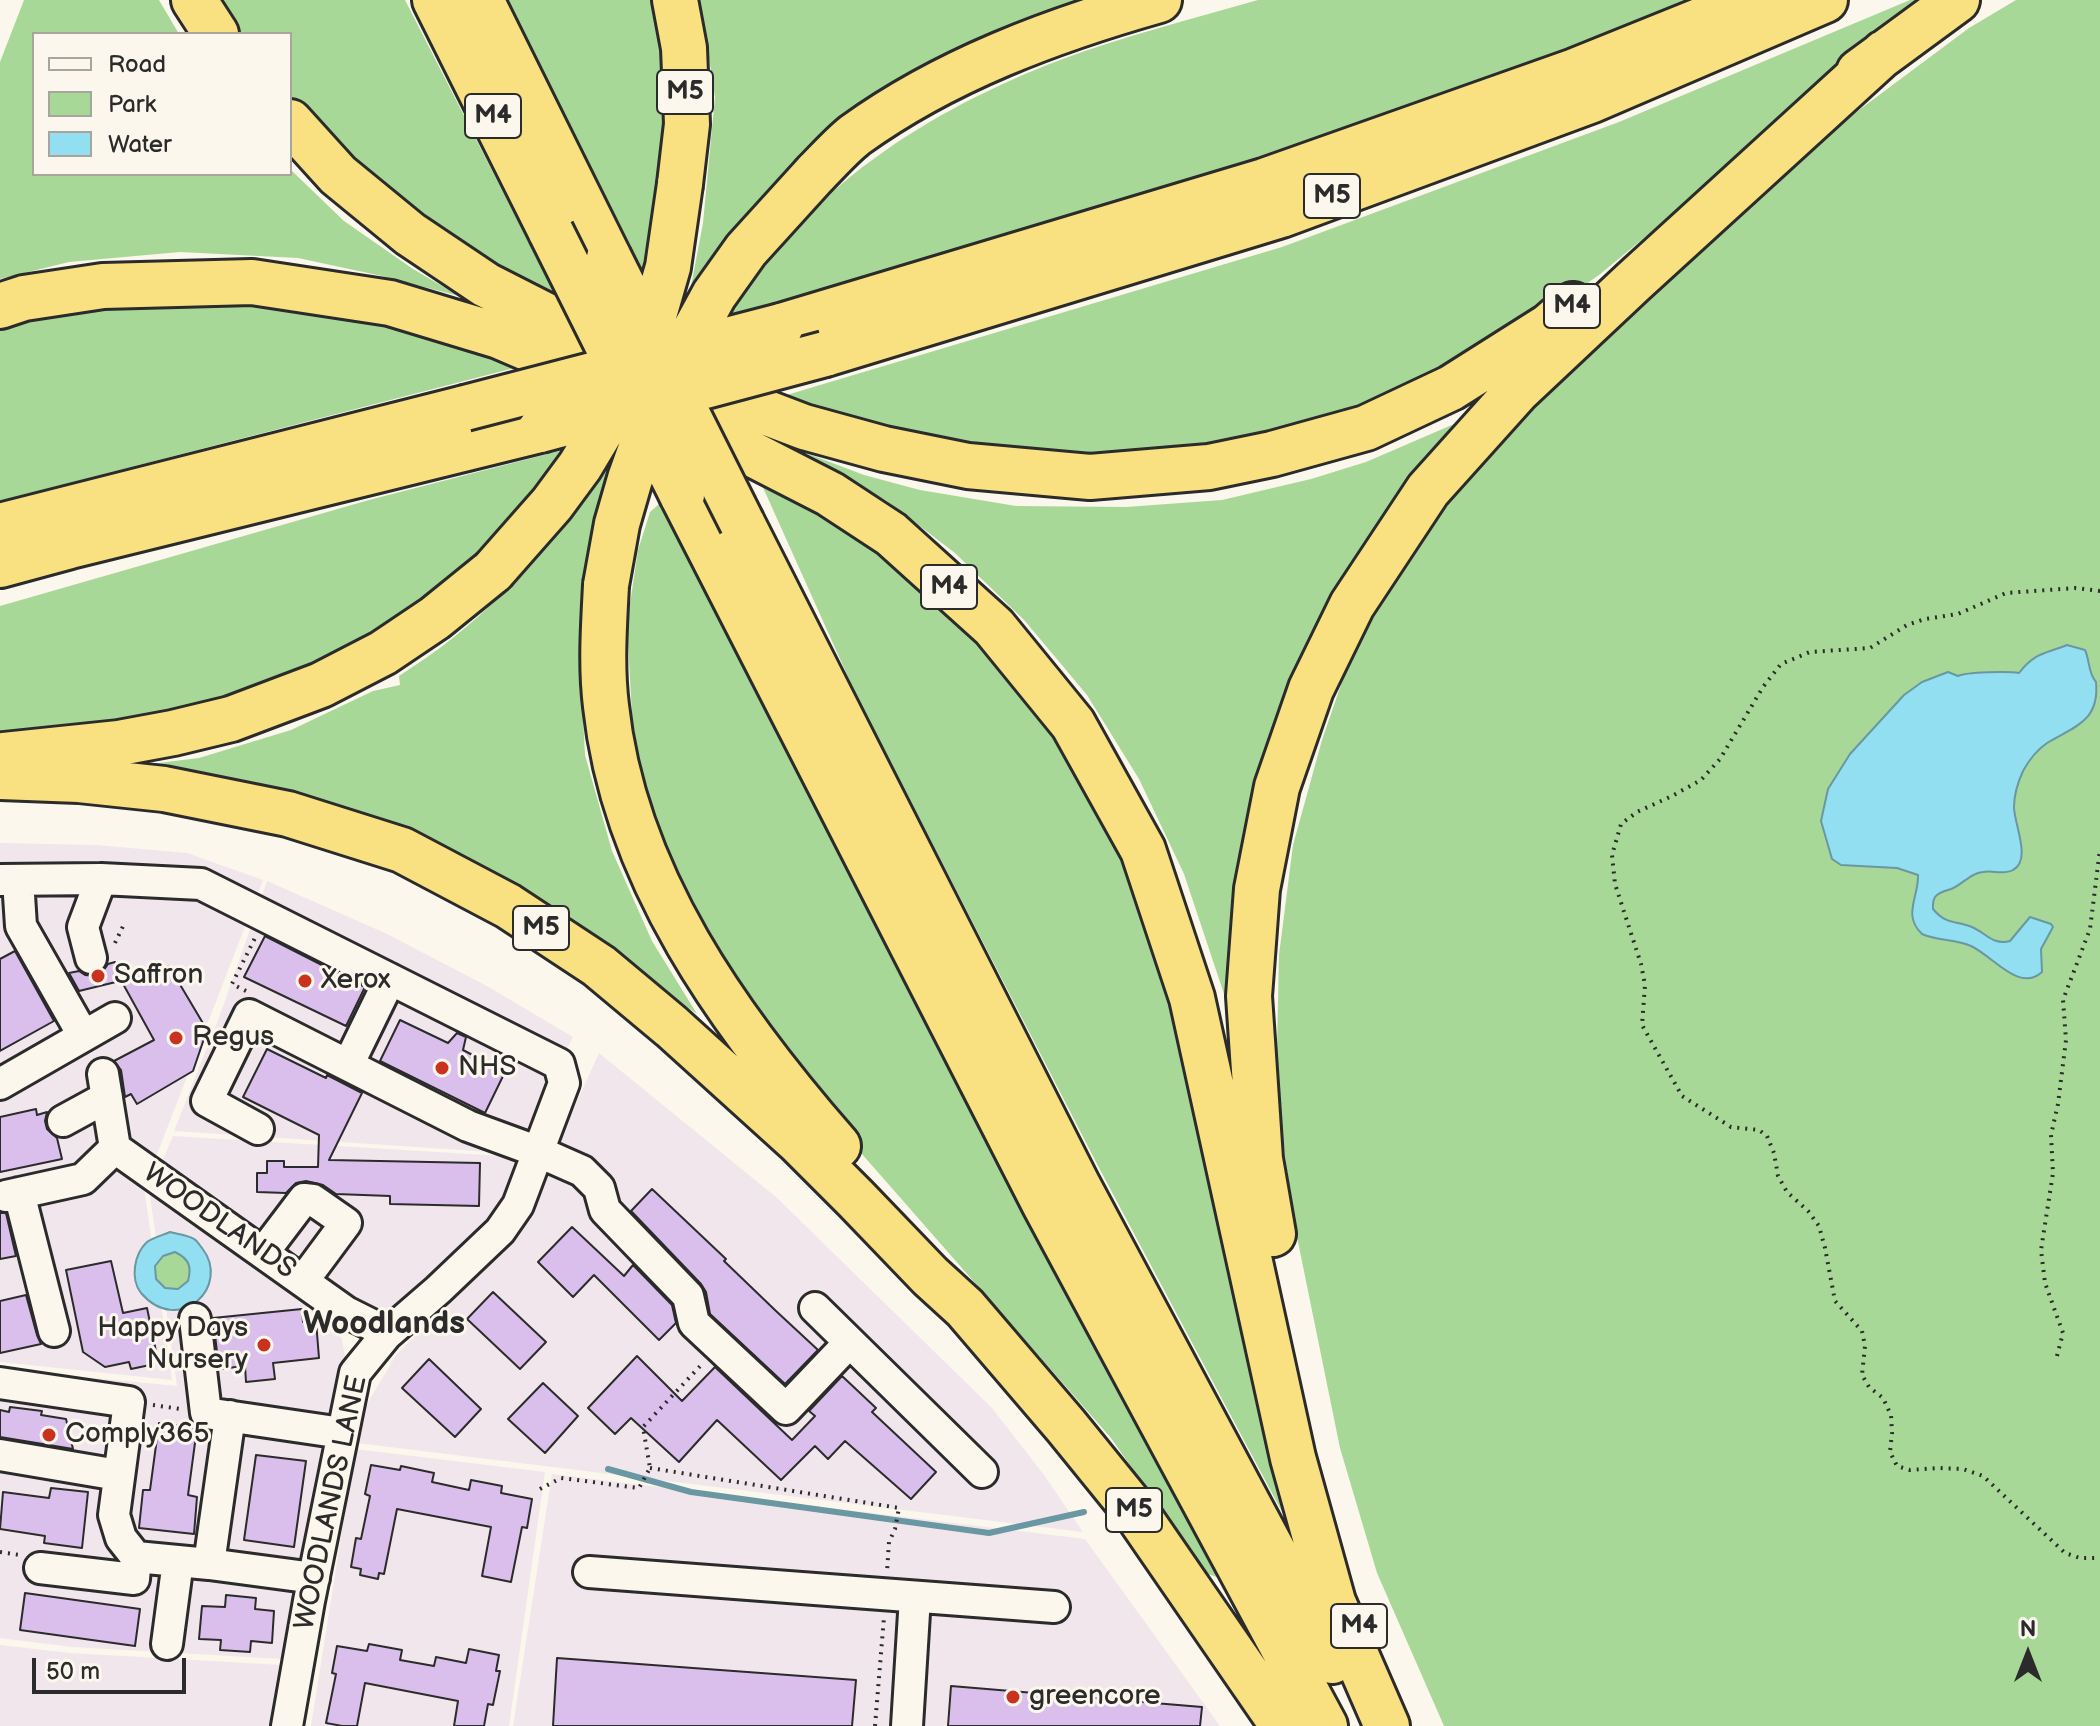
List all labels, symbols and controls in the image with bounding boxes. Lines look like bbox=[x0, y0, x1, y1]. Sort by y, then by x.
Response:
legend bbox=[32, 32, 292, 176]
text: Road bbox=[108, 50, 166, 79]
road number: M5 bbox=[657, 70, 713, 114]
text: Park bbox=[108, 90, 156, 119]
road number: M4 bbox=[465, 94, 521, 138]
text: Water bbox=[108, 130, 172, 159]
road number: M5 bbox=[1304, 174, 1360, 218]
road number: M4 bbox=[1544, 284, 1600, 328]
road number: M4 bbox=[921, 565, 977, 609]
road number: M5 bbox=[513, 906, 569, 950]
place label: Saffron bbox=[114, 959, 203, 993]
place label: Xerox bbox=[321, 964, 391, 998]
marker: Saffron bbox=[89, 967, 107, 985]
marker: Xerox bbox=[296, 972, 314, 990]
place label: Regus bbox=[192, 1021, 274, 1055]
marker: Regus bbox=[167, 1029, 185, 1047]
place label: NHS bbox=[458, 1051, 516, 1085]
marker: NHS bbox=[433, 1059, 451, 1077]
street label: WOODLANDS bbox=[136, 1157, 302, 1287]
district label: Woodlands bbox=[303, 1306, 465, 1344]
place label: Happy Days Nursery bbox=[97, 1312, 248, 1378]
marker: Happy Days Nursery bbox=[255, 1336, 273, 1354]
street label: WOODLANDS LANE bbox=[289, 1373, 375, 1633]
place label: Comply365 bbox=[65, 1418, 209, 1452]
marker: Comply365 bbox=[40, 1426, 58, 1444]
road number: M5 bbox=[1106, 1488, 1162, 1532]
road number: M4 bbox=[1331, 1604, 1387, 1648]
north arrow bbox=[1988, 1614, 2068, 1694]
text: N bbox=[2020, 1616, 2036, 1643]
scale bar bbox=[36, 1642, 190, 1692]
text: 50 m bbox=[46, 1657, 100, 1686]
place label: greencore bbox=[1029, 1680, 1161, 1714]
marker: greencore bbox=[1004, 1688, 1022, 1706]

